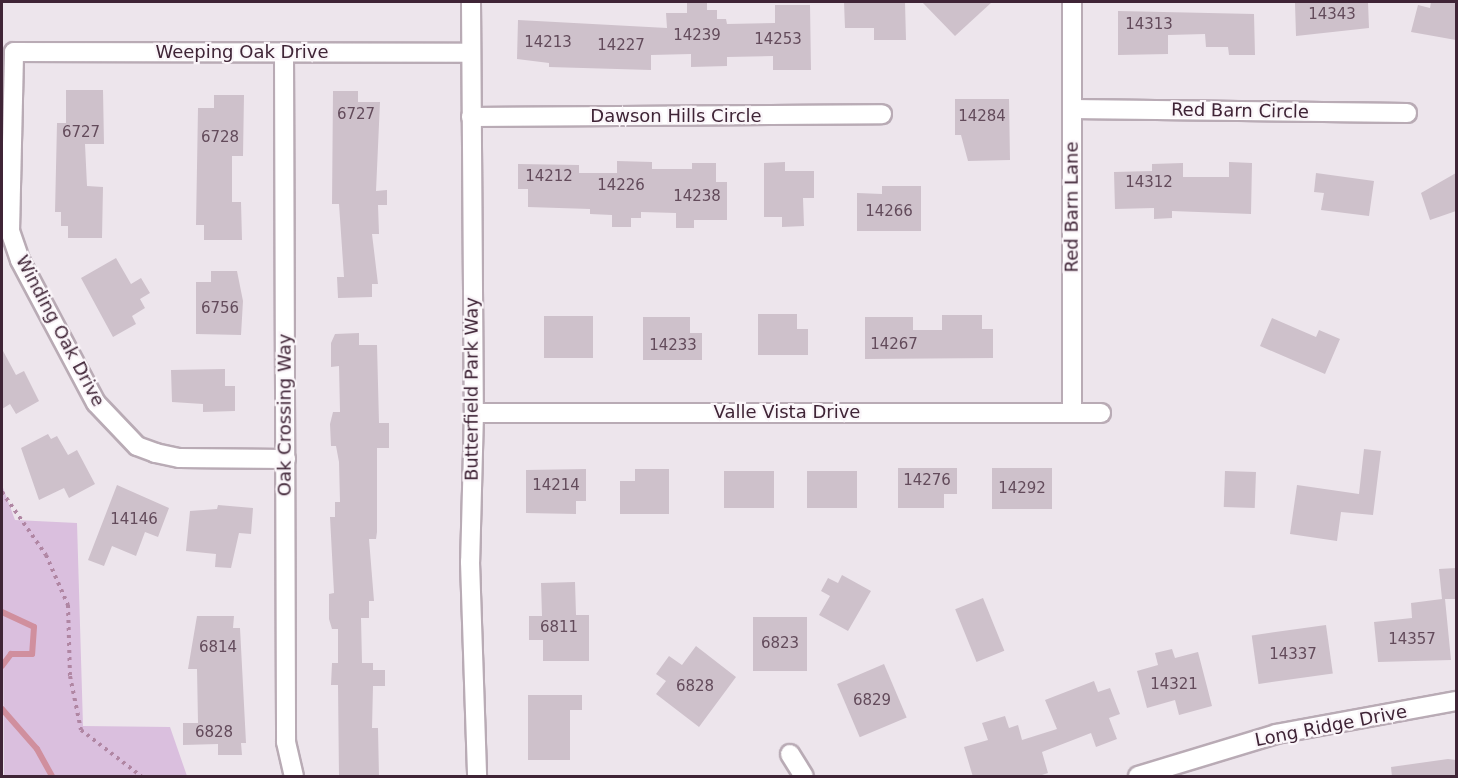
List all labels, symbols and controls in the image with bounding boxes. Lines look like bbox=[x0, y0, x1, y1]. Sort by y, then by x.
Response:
house number: 14343 bbox=[1308, 6, 1356, 24]
house number: 14313 bbox=[1125, 16, 1173, 34]
house number: 14239 bbox=[673, 27, 721, 45]
house number: 14253 bbox=[754, 31, 802, 49]
house number: 14213 bbox=[524, 34, 572, 52]
house number: 14227 bbox=[597, 37, 645, 55]
street label: Weeping Oak Drive bbox=[155, 41, 329, 63]
street label: Red Barn Circle bbox=[1171, 99, 1309, 123]
street label: Dawson Hills Circle bbox=[590, 105, 762, 127]
house number: 6727 bbox=[337, 106, 375, 124]
house number: 14284 bbox=[958, 108, 1006, 126]
house number: 6727 bbox=[62, 124, 100, 142]
house number: 6728 bbox=[201, 129, 239, 147]
street label: Red Barn Lane bbox=[1061, 141, 1083, 273]
house number: 14212 bbox=[525, 168, 573, 186]
house number: 14312 bbox=[1125, 174, 1173, 192]
house number: 14226 bbox=[597, 177, 645, 195]
house number: 14238 bbox=[673, 188, 721, 206]
house number: 14266 bbox=[865, 203, 913, 221]
street label: Winding Oak Drive bbox=[11, 252, 109, 410]
street label: Butterfield Park Way bbox=[461, 297, 483, 481]
house number: 6756 bbox=[201, 300, 239, 318]
street label: Oak Crossing Way bbox=[274, 334, 296, 496]
house number: 14267 bbox=[870, 336, 918, 354]
house number: 14233 bbox=[649, 337, 697, 355]
street label: Valle Vista Drive bbox=[714, 401, 860, 423]
house number: 14276 bbox=[903, 472, 951, 490]
house number: 14214 bbox=[532, 477, 580, 495]
house number: 14292 bbox=[998, 480, 1046, 498]
house number: 14146 bbox=[110, 511, 158, 529]
house number: 6811 bbox=[540, 619, 578, 637]
house number: 14357 bbox=[1388, 631, 1436, 649]
house number: 6823 bbox=[761, 635, 799, 653]
house number: 6814 bbox=[199, 639, 237, 657]
house number: 14337 bbox=[1269, 646, 1317, 664]
house number: 14321 bbox=[1150, 676, 1198, 694]
house number: 6828 bbox=[676, 678, 714, 696]
house number: 6829 bbox=[853, 692, 891, 710]
street label: Long Ridge Drive bbox=[1253, 701, 1409, 751]
house number: 6828 bbox=[195, 724, 233, 742]

